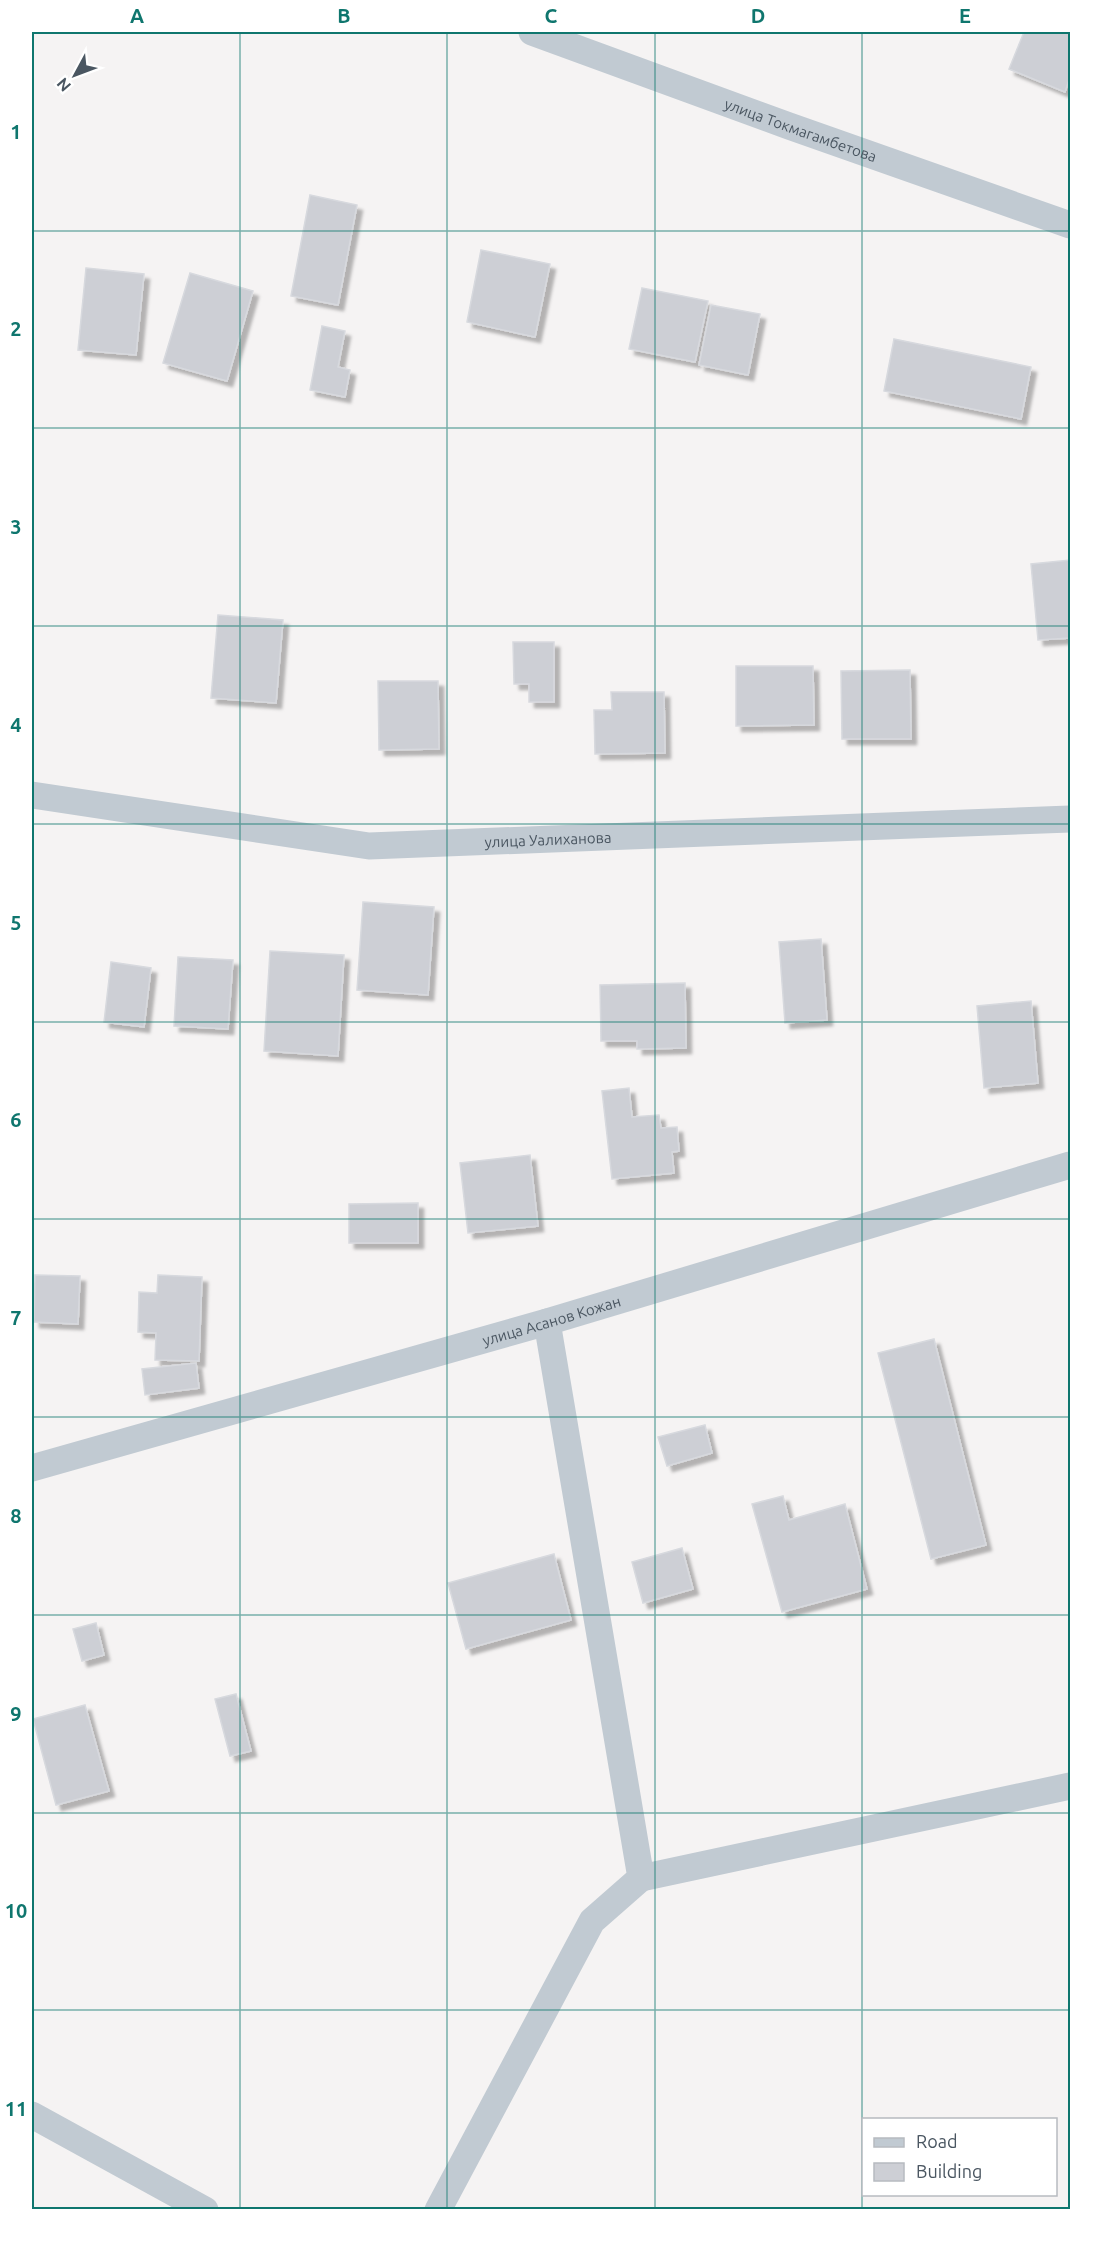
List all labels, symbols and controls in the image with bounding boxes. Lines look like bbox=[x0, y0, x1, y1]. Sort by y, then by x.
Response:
text: A bbox=[130, 4, 144, 27]
text: B bbox=[337, 4, 351, 27]
text: C bbox=[545, 4, 558, 27]
text: D bbox=[751, 4, 765, 27]
text: E bbox=[959, 4, 971, 27]
north arrow bbox=[45, 45, 105, 105]
text: N bbox=[53, 74, 74, 95]
street label: улица Токмагамбетова bbox=[722, 95, 879, 165]
text: 1 bbox=[10, 120, 22, 143]
text: 2 bbox=[10, 317, 22, 340]
text: 3 bbox=[10, 515, 22, 538]
text: 4 bbox=[10, 713, 22, 736]
street label: улица Уалиханова bbox=[484, 828, 612, 850]
text: 5 bbox=[10, 911, 22, 934]
text: 6 bbox=[10, 1108, 22, 1131]
street label: улица Асанов Кожан bbox=[480, 1292, 623, 1348]
text: 7 bbox=[10, 1306, 22, 1329]
text: 8 bbox=[10, 1504, 22, 1527]
text: 9 bbox=[10, 1702, 22, 1725]
text: 10 bbox=[5, 1899, 27, 1922]
text: 11 bbox=[5, 2097, 27, 2120]
legend bbox=[862, 2118, 1057, 2196]
text: Road bbox=[916, 2131, 958, 2151]
text: Building bbox=[916, 2161, 982, 2181]

